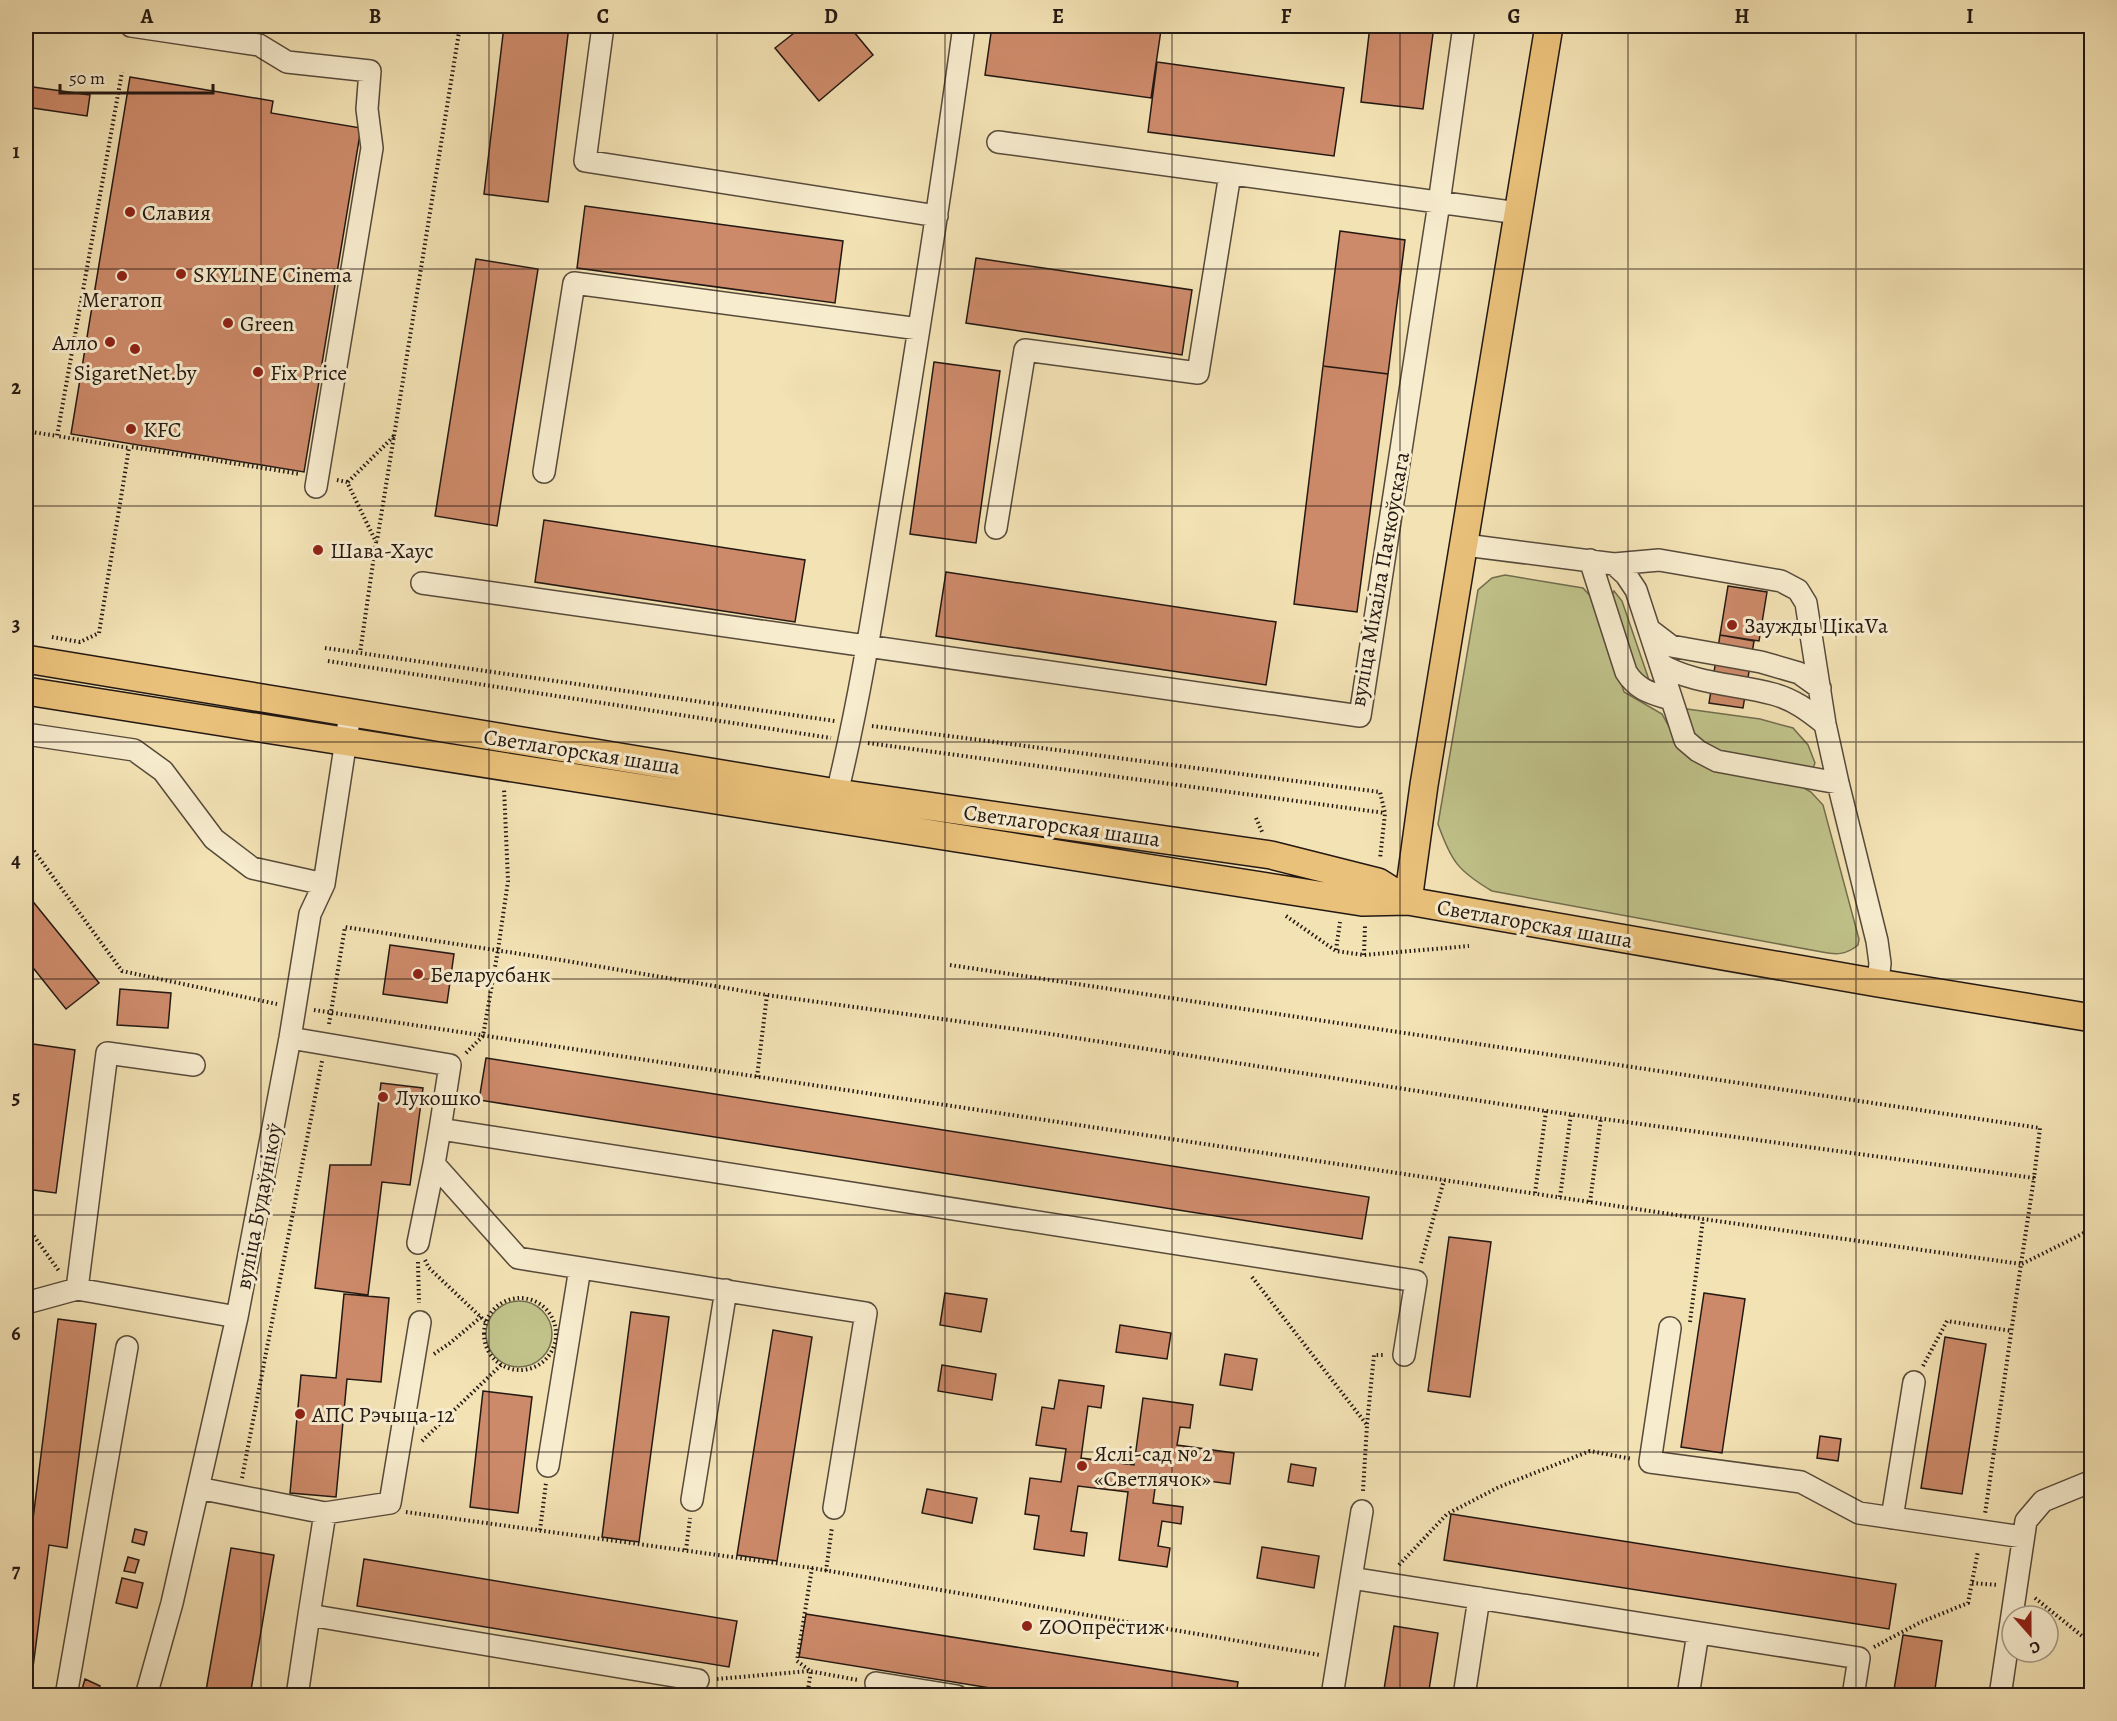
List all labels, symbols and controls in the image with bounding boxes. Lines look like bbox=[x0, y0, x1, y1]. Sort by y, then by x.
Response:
text: A bbox=[140, 3, 154, 30]
text: B bbox=[369, 3, 381, 30]
text: C bbox=[597, 3, 609, 30]
text: D bbox=[824, 3, 838, 30]
text: E bbox=[1052, 3, 1064, 30]
text: F bbox=[1281, 3, 1292, 30]
text: G bbox=[1507, 3, 1521, 30]
text: H bbox=[1735, 3, 1750, 30]
text: I bbox=[1966, 3, 1974, 30]
scale bar bbox=[60, 57, 213, 95]
text: 50 m bbox=[69, 66, 105, 90]
text: 1 bbox=[12, 138, 20, 165]
place label: Славия bbox=[142, 198, 211, 228]
marker: Славия bbox=[123, 205, 137, 219]
place label: SKYLINE Cinema bbox=[193, 260, 353, 290]
marker: SKYLINE Cinema bbox=[174, 267, 188, 281]
marker: Мегатоп bbox=[115, 269, 129, 283]
place label: Мегатоп bbox=[82, 285, 162, 315]
place label: Green bbox=[240, 309, 294, 339]
marker: Green bbox=[221, 316, 235, 330]
place label: Алло bbox=[51, 328, 98, 358]
marker: Алло bbox=[103, 335, 117, 349]
marker: SigaretNet.by bbox=[128, 342, 142, 356]
place label: SigaretNet.by bbox=[74, 358, 197, 388]
place label: Fix Price bbox=[270, 358, 347, 388]
marker: Fix Price bbox=[251, 365, 265, 379]
text: 2 bbox=[11, 374, 21, 401]
place label: KFC bbox=[143, 415, 182, 445]
marker: KFC bbox=[124, 422, 138, 436]
street label: вуліца Міхаіла Пачкоўскага bbox=[1343, 449, 1417, 709]
place label: Шава-Хаус bbox=[330, 536, 434, 566]
marker: Шава-Хаус bbox=[311, 543, 325, 557]
text: 3 bbox=[12, 611, 20, 638]
place label: Заужды ЦікаVа bbox=[1744, 611, 1889, 641]
marker: Заужды ЦікаVа bbox=[1725, 618, 1739, 632]
street label: Светлагорская шаша bbox=[481, 722, 683, 782]
street label: Светлагорская шаша bbox=[962, 797, 1163, 855]
text: 4 bbox=[11, 847, 21, 874]
street label: Светлагорская шаша bbox=[1435, 892, 1636, 956]
place label: Беларусбанк bbox=[430, 960, 551, 990]
marker: Беларусбанк bbox=[411, 967, 425, 981]
place label: Лукошко bbox=[395, 1083, 481, 1113]
text: 5 bbox=[12, 1084, 20, 1111]
marker: Лукошко bbox=[376, 1090, 390, 1104]
street label: вуліца Будаўнікоў bbox=[228, 1120, 290, 1292]
text: 6 bbox=[11, 1320, 21, 1347]
place label: АПС Рэчыца-12 bbox=[311, 1400, 455, 1430]
marker: АПС Рэчыца-12 bbox=[293, 1407, 307, 1421]
place label: Яслі-сад № 2 «Светлячок» bbox=[1094, 1439, 1212, 1494]
marker: Яслі-сад № 2 «Светлячок» bbox=[1075, 1459, 1089, 1473]
text: 7 bbox=[12, 1557, 21, 1584]
north arrow bbox=[2000, 1604, 2060, 1664]
place label: ZOOпрестиж bbox=[1039, 1612, 1165, 1642]
marker: ZOOпрестиж bbox=[1020, 1619, 1034, 1633]
text: С bbox=[2026, 1635, 2044, 1659]

